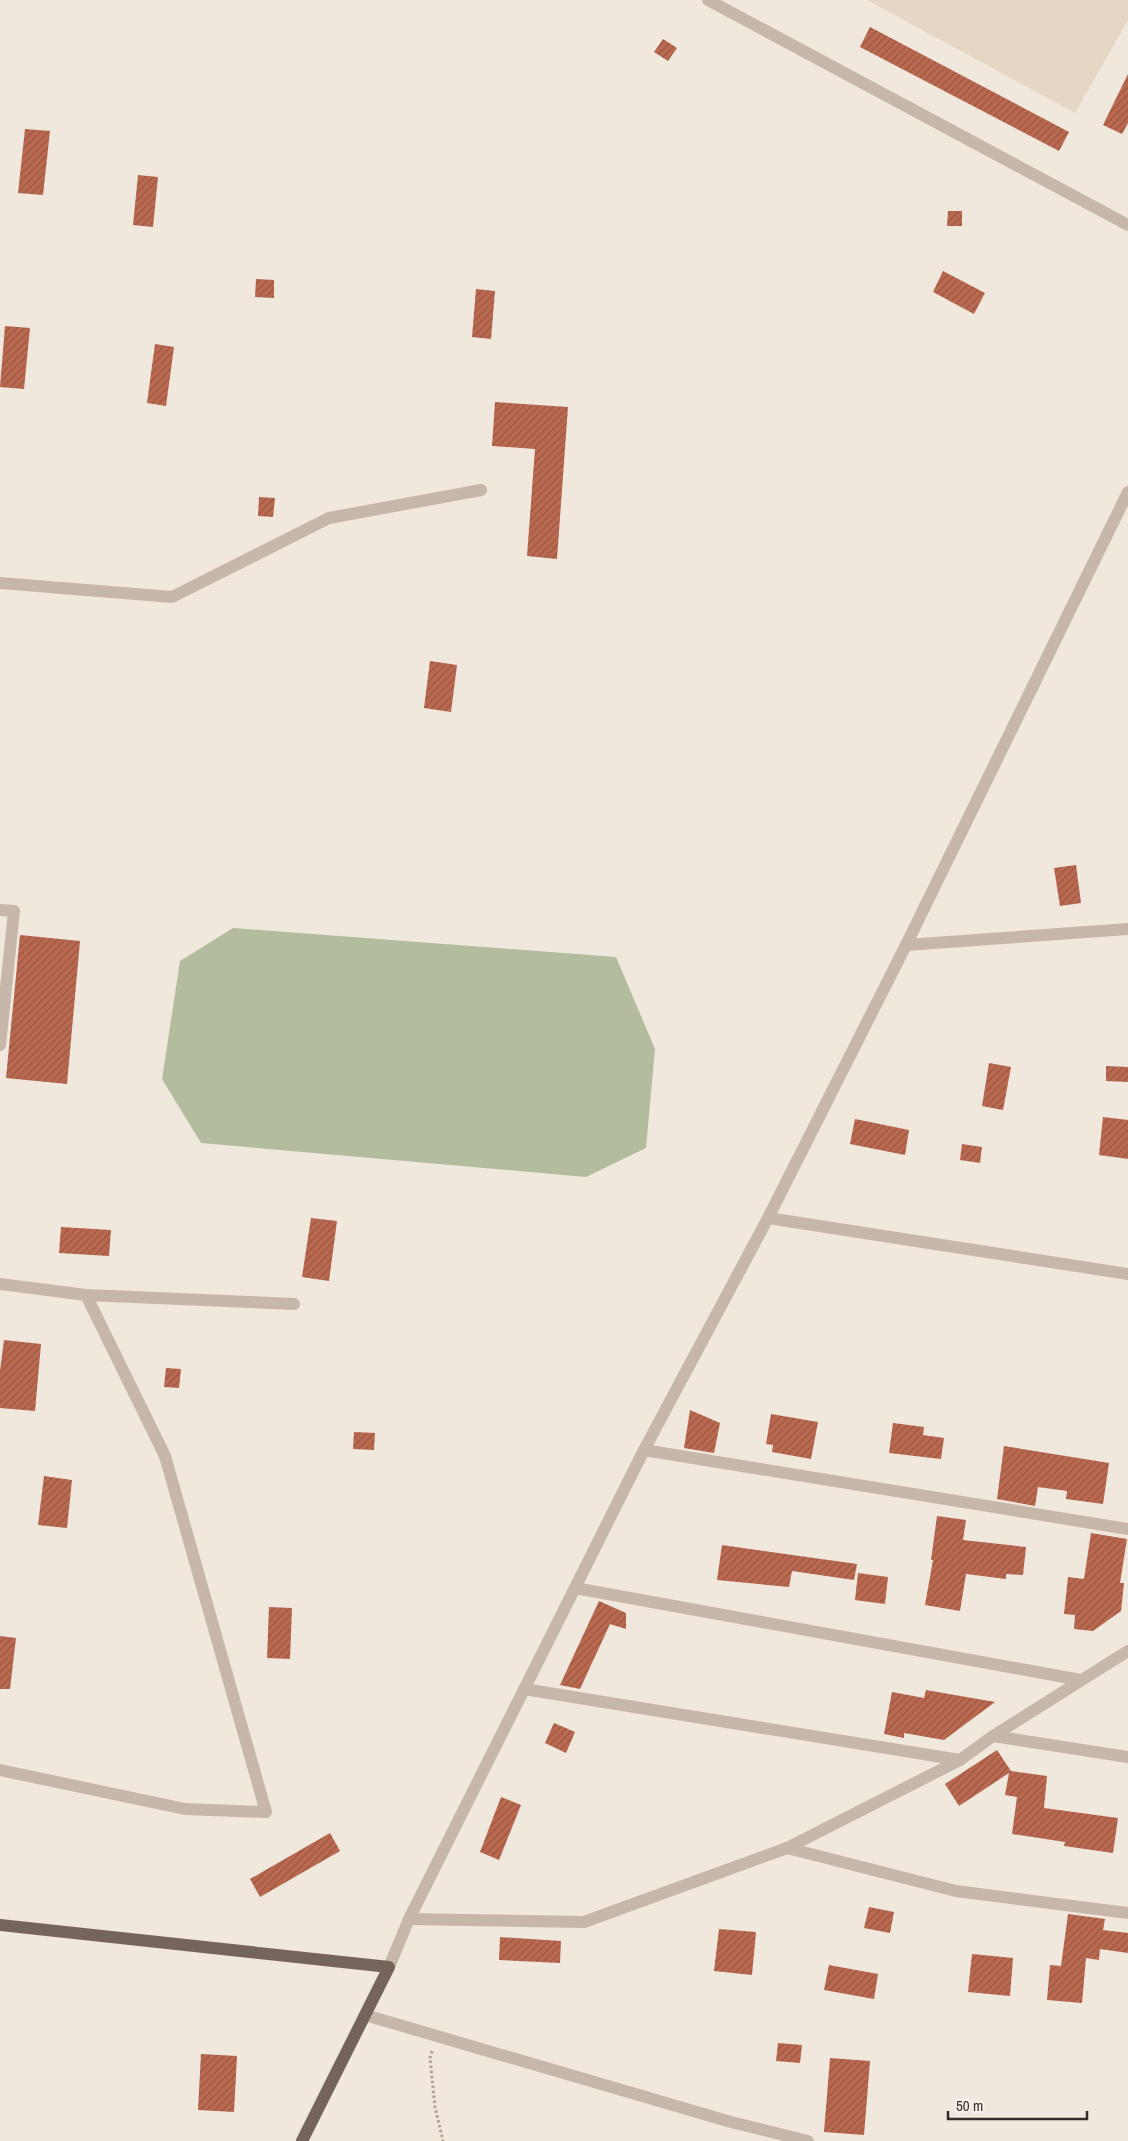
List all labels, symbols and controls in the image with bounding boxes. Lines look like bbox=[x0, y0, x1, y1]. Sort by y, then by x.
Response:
scale bar bbox=[948, 2088, 1087, 2120]
text: 50 m bbox=[956, 2095, 983, 2116]

